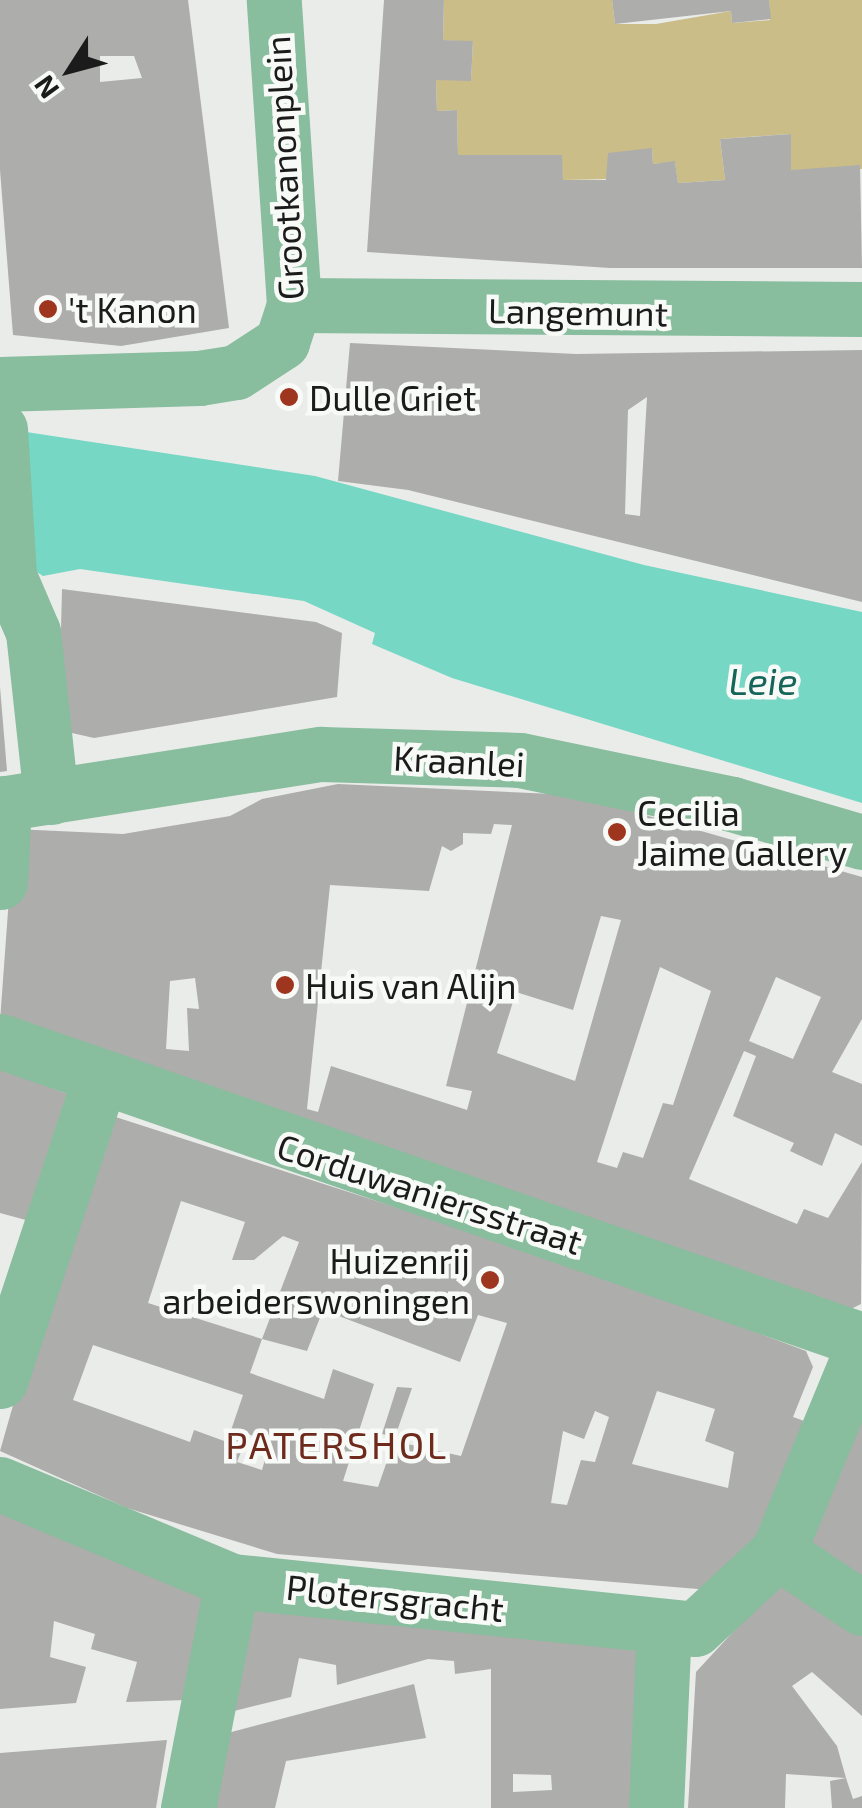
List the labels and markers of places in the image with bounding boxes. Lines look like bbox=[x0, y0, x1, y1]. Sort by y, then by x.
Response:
place label: 't Kanon bbox=[68, 288, 197, 330]
marker: 't Kanon bbox=[37, 298, 59, 320]
place label: Dulle Griet bbox=[309, 376, 476, 418]
marker: Dulle Griet bbox=[278, 386, 300, 408]
place label: Cecilia Jaime Gallery bbox=[637, 791, 847, 873]
marker: Cecilia Jaime Gallery bbox=[606, 821, 628, 843]
place label: Huis van Alijn bbox=[305, 964, 518, 1006]
marker: Huis van Alijn bbox=[274, 974, 296, 996]
place label: Huizenrij arbeiderswoningen bbox=[162, 1239, 470, 1321]
marker: Huizenrij arbeiderswoningen bbox=[479, 1269, 501, 1291]

